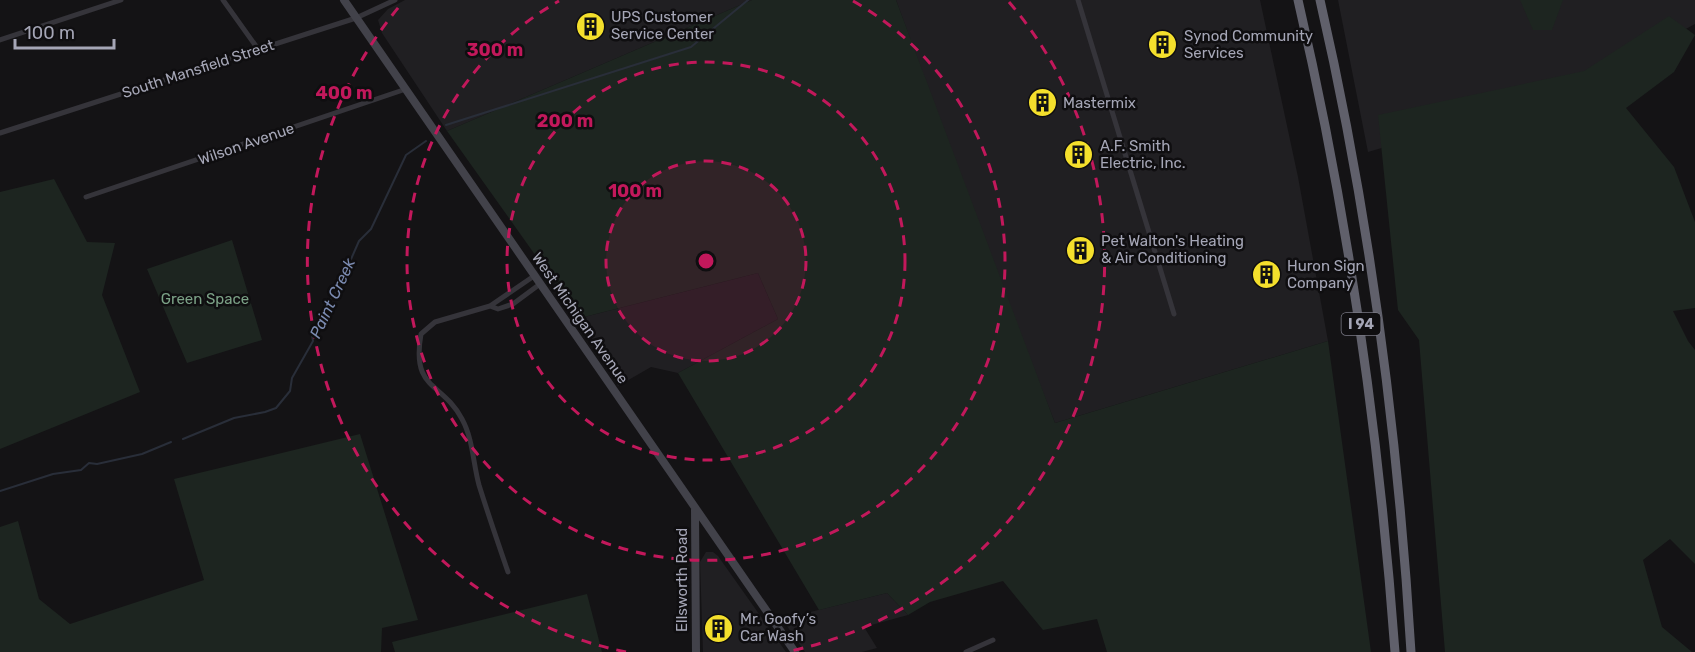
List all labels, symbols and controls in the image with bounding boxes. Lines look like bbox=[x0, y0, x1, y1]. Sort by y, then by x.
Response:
place label: UPS Customer Service Center bbox=[611, 8, 714, 43]
building icon: UPS Customer Service Center bbox=[574, 10, 606, 42]
scale bar bbox=[15, 12, 114, 50]
text: 100 m bbox=[24, 22, 75, 44]
place label: Synod Community Services bbox=[1184, 27, 1313, 62]
building icon: Synod Community Services bbox=[1147, 29, 1179, 61]
street label: South Mansfield Street bbox=[120, 36, 276, 102]
text: 300 m bbox=[467, 39, 523, 61]
text: 400 m bbox=[315, 82, 373, 104]
building icon: Mastermix bbox=[1026, 87, 1058, 119]
place label: Mastermix bbox=[1063, 94, 1136, 112]
text: 200 m bbox=[537, 110, 593, 132]
street label: Wilson Avenue bbox=[196, 119, 296, 169]
place label: A.F. Smith Electric, Inc. bbox=[1100, 137, 1186, 172]
building icon: A.F. Smith Electric, Inc. bbox=[1063, 139, 1095, 171]
text: 100 m bbox=[608, 180, 662, 202]
place label: Pet Walton's Heating & Air Conditioning bbox=[1101, 232, 1244, 267]
building icon: Pet Walton's Heating & Air Conditioning bbox=[1064, 234, 1096, 266]
street label: West Michigan Avenue bbox=[528, 249, 632, 387]
centre of rings bbox=[696, 251, 716, 271]
water label: Paint Creek bbox=[306, 255, 360, 341]
place label: Huron Sign Company bbox=[1287, 257, 1365, 292]
building icon: Huron Sign Company bbox=[1250, 259, 1282, 291]
park label: Green Space bbox=[161, 290, 249, 308]
road number: I 94 bbox=[1342, 313, 1380, 335]
street label: Ellsworth Road bbox=[673, 528, 691, 632]
place label: Mr. Goofy’s Car Wash bbox=[740, 610, 817, 645]
building icon: Mr. Goofy’s Car Wash bbox=[703, 612, 735, 644]

